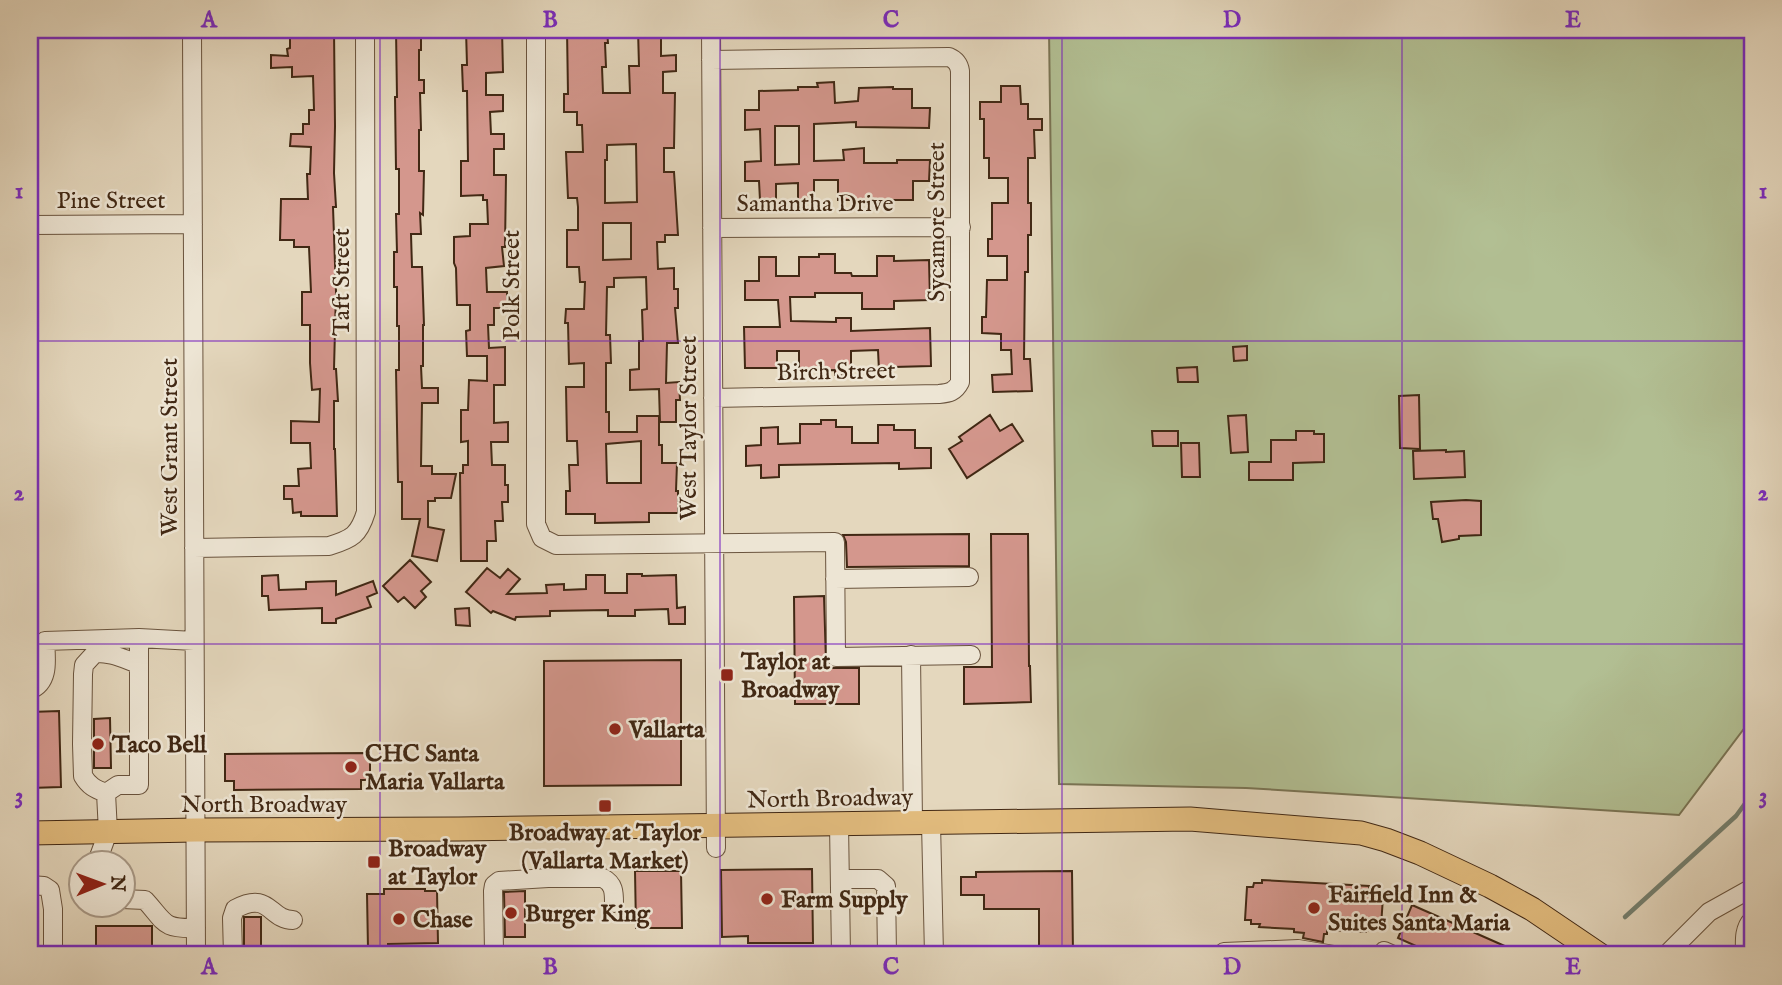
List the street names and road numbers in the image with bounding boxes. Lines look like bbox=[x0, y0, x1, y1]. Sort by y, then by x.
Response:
street label: Sycamore Street bbox=[922, 142, 953, 302]
street label: Pine Street bbox=[57, 186, 165, 217]
street label: Samantha Drive bbox=[737, 189, 893, 220]
street label: Taft Street bbox=[327, 228, 358, 336]
street label: Polk Street bbox=[497, 230, 528, 340]
street label: West Taylor Street bbox=[674, 336, 705, 520]
street label: Birch Street bbox=[776, 356, 896, 389]
street label: West Grant Street bbox=[155, 358, 186, 536]
street label: North Broadway bbox=[747, 783, 914, 816]
street label: North Broadway bbox=[181, 790, 347, 821]

